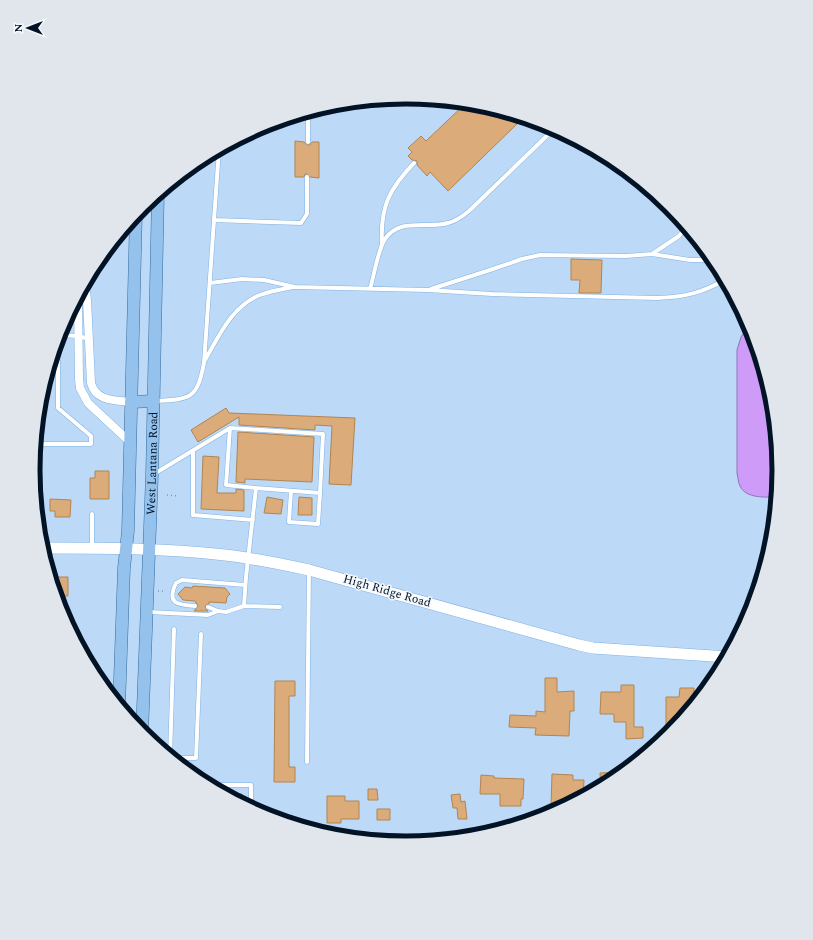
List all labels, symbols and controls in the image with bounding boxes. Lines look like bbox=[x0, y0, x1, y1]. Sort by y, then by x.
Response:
north arrow bbox=[8, 8, 48, 48]
text: N bbox=[10, 23, 27, 32]
street label: West Lantana Road bbox=[141, 411, 163, 515]
street label: High Ridge Road bbox=[341, 569, 433, 613]

